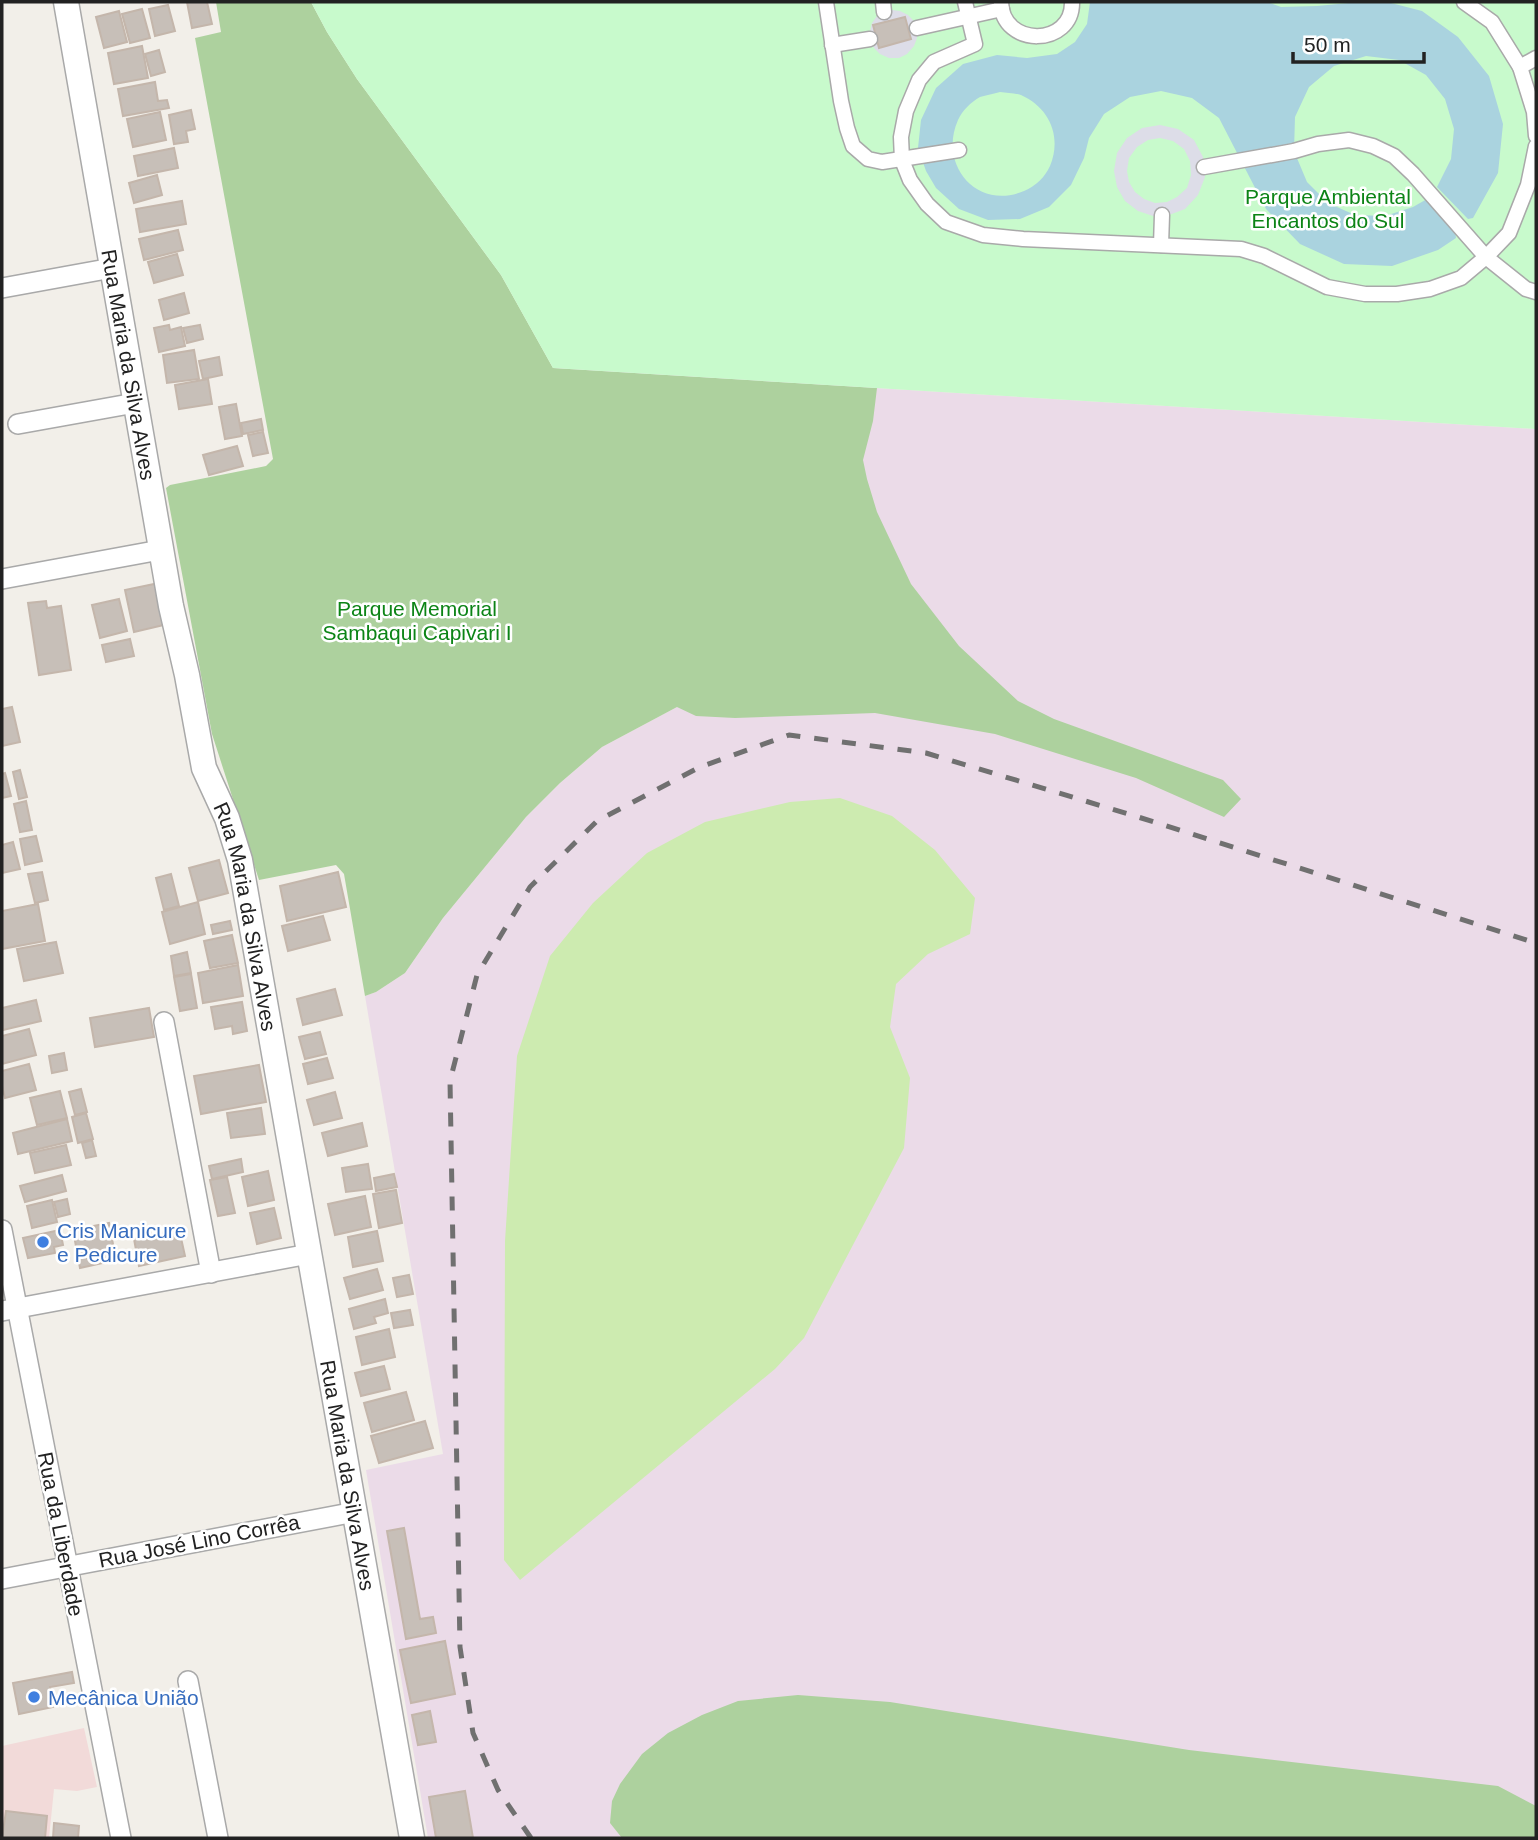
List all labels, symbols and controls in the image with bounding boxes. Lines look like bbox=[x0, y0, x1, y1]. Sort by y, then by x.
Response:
scale bar bbox=[1293, 21, 1424, 65]
text: 50 m bbox=[1304, 33, 1351, 56]
park label: Parque Ambiental Encantos do Sul bbox=[1245, 185, 1411, 232]
street label: Rua Maria da Silva Alves bbox=[98, 248, 160, 482]
park label: Parque Memorial Sambaqui Capivari I bbox=[322, 597, 512, 644]
street label: Rua Maria da Silva Alves bbox=[210, 798, 281, 1033]
place label: Cris Manicure e Pedicure bbox=[57, 1219, 187, 1266]
marker: Cris Manicure e Pedicure bbox=[35, 1234, 51, 1250]
street label: Rua Maria da Silva Alves bbox=[317, 1358, 380, 1592]
street label: Rua da Liberdade bbox=[34, 1450, 88, 1618]
street label: Rua José Lino Corrêa bbox=[97, 1510, 302, 1572]
place label: Mecânica União bbox=[48, 1686, 199, 1709]
marker: Mecânica União bbox=[26, 1689, 42, 1705]

